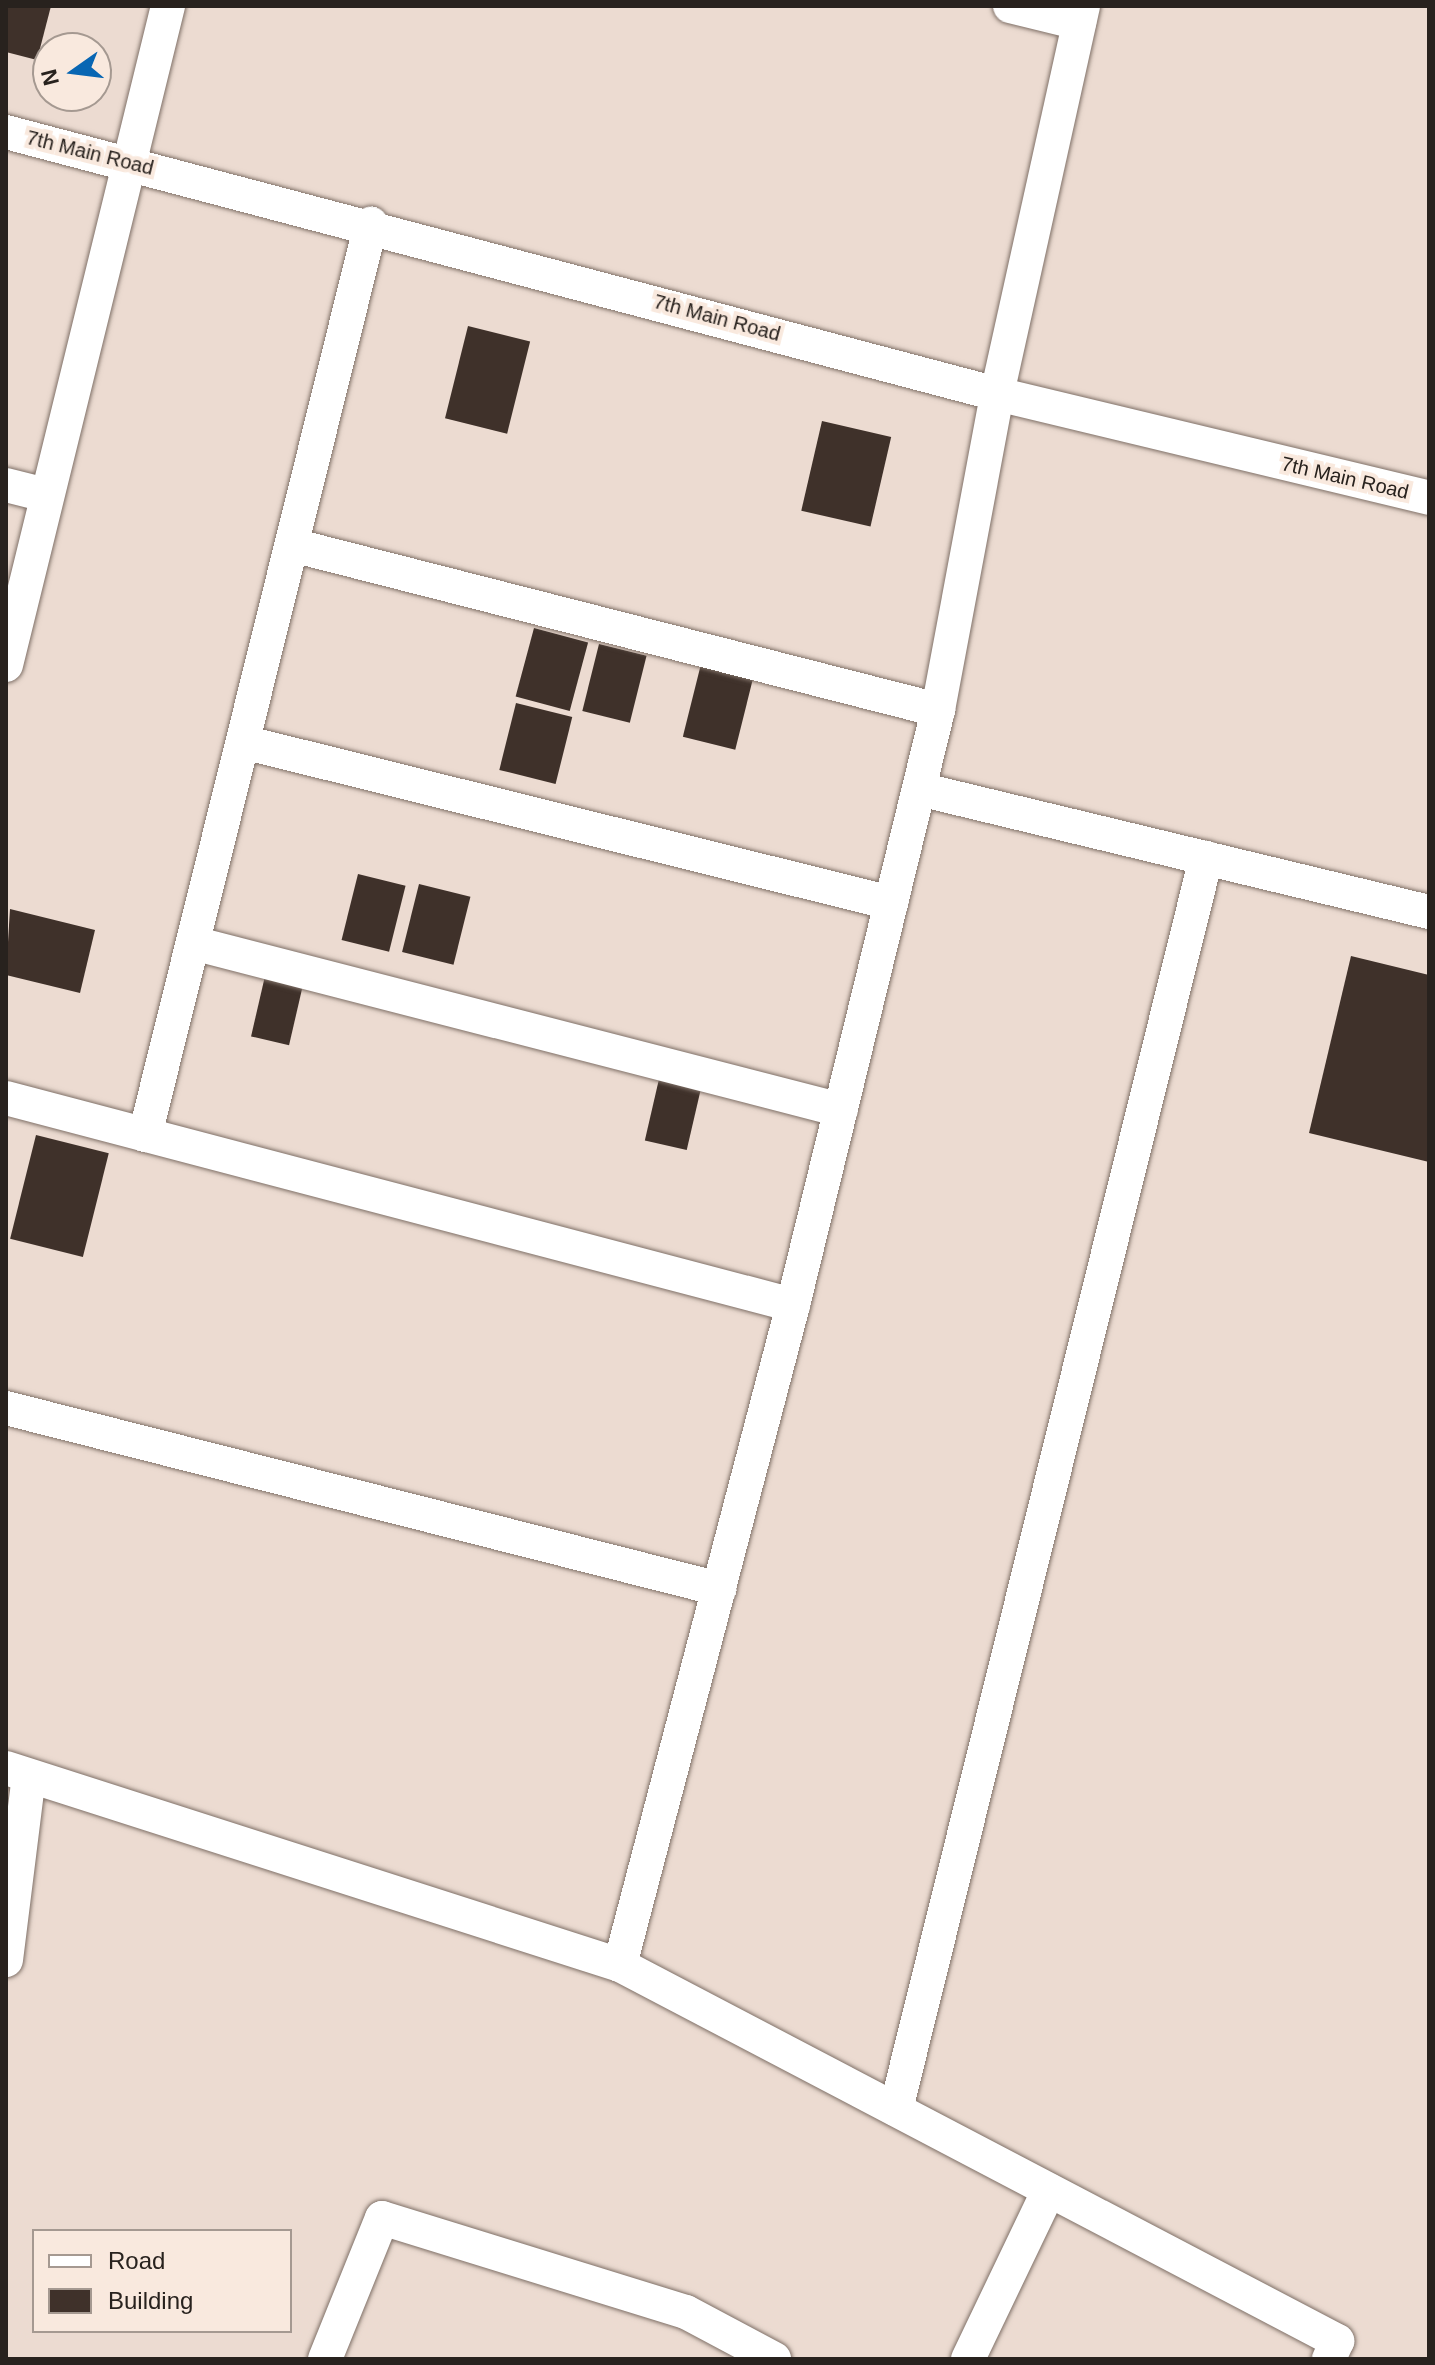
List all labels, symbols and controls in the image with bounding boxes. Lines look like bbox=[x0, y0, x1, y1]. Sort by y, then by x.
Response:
north arrow bbox=[32, 32, 112, 112]
text: N bbox=[36, 67, 64, 88]
street label: 7th Main Road bbox=[24, 126, 156, 180]
street label: 7th Main Road bbox=[651, 290, 783, 346]
street label: 7th Main Road bbox=[1279, 452, 1411, 504]
legend bbox=[32, 2229, 292, 2333]
text: Road bbox=[108, 2247, 165, 2274]
text: Building bbox=[108, 2287, 193, 2314]

